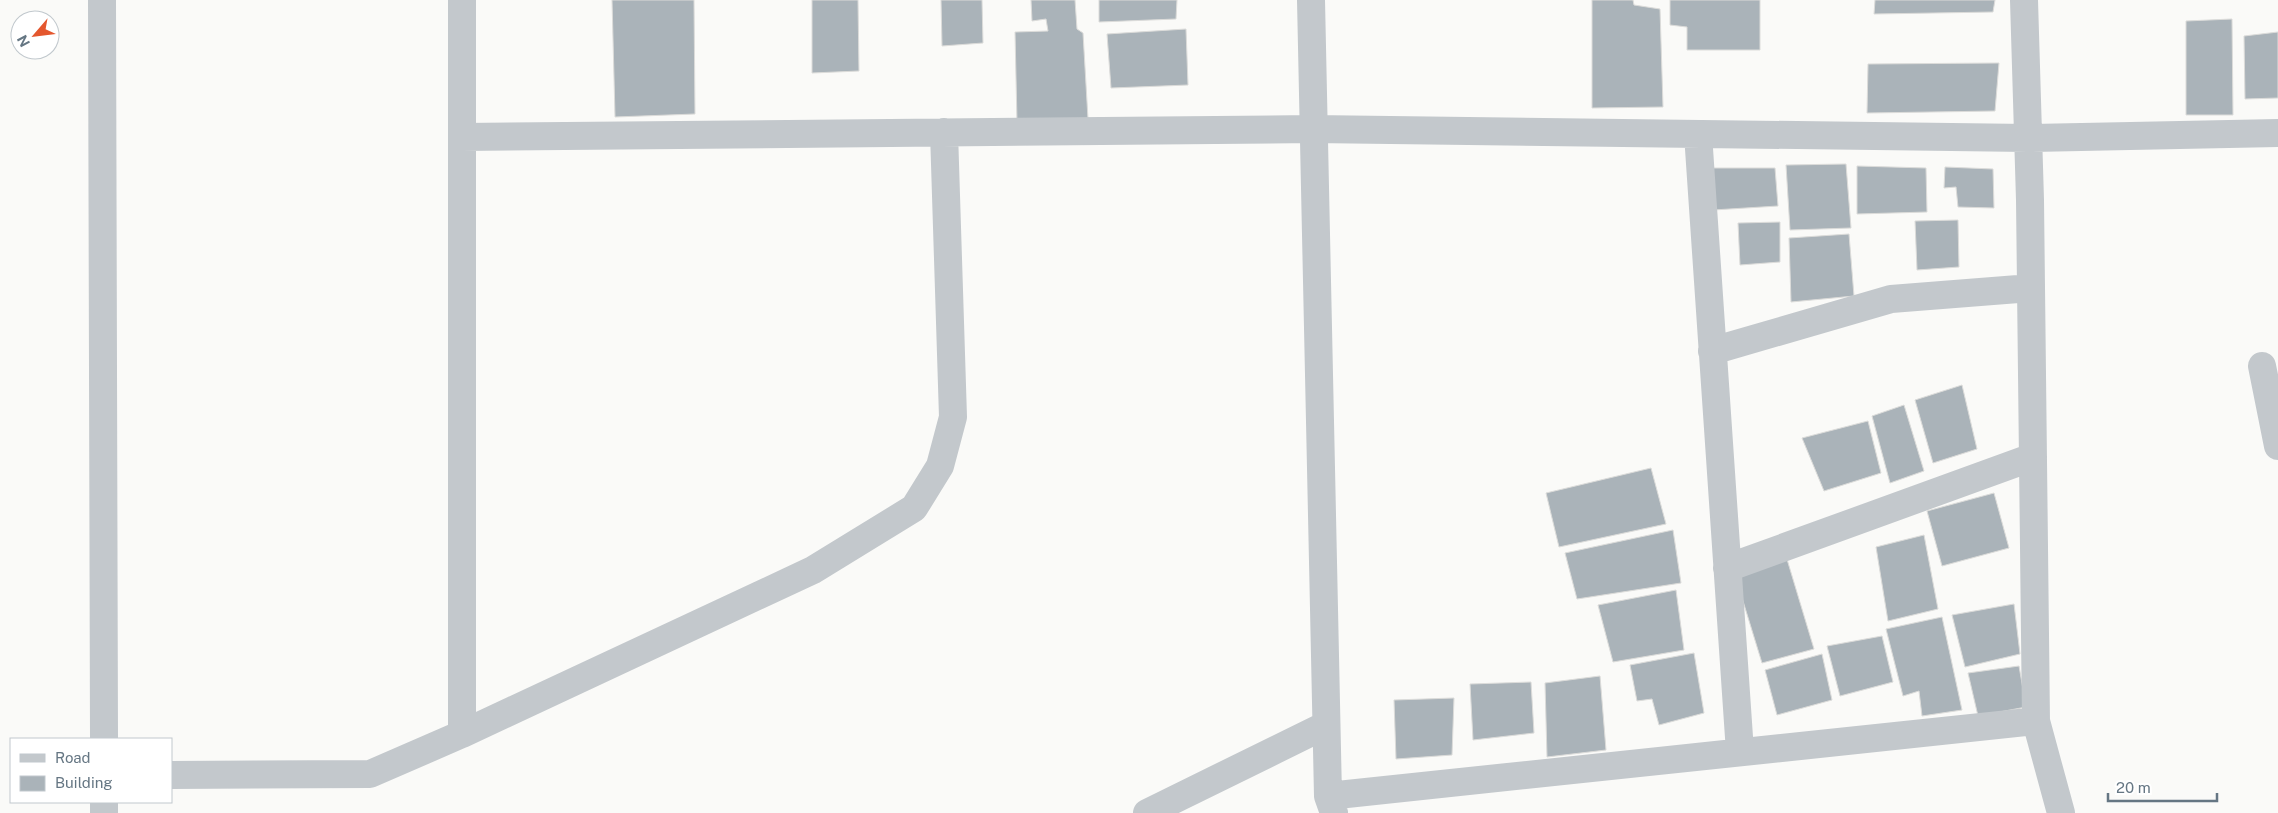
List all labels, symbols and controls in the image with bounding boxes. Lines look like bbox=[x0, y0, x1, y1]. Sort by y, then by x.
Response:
north arrow bbox=[10, 10, 60, 60]
text: N bbox=[14, 33, 33, 50]
legend bbox=[10, 738, 172, 803]
text: Road bbox=[55, 749, 91, 766]
scale bar bbox=[2108, 770, 2217, 802]
text: Building bbox=[55, 774, 113, 791]
text: 20 m bbox=[2116, 779, 2151, 796]

